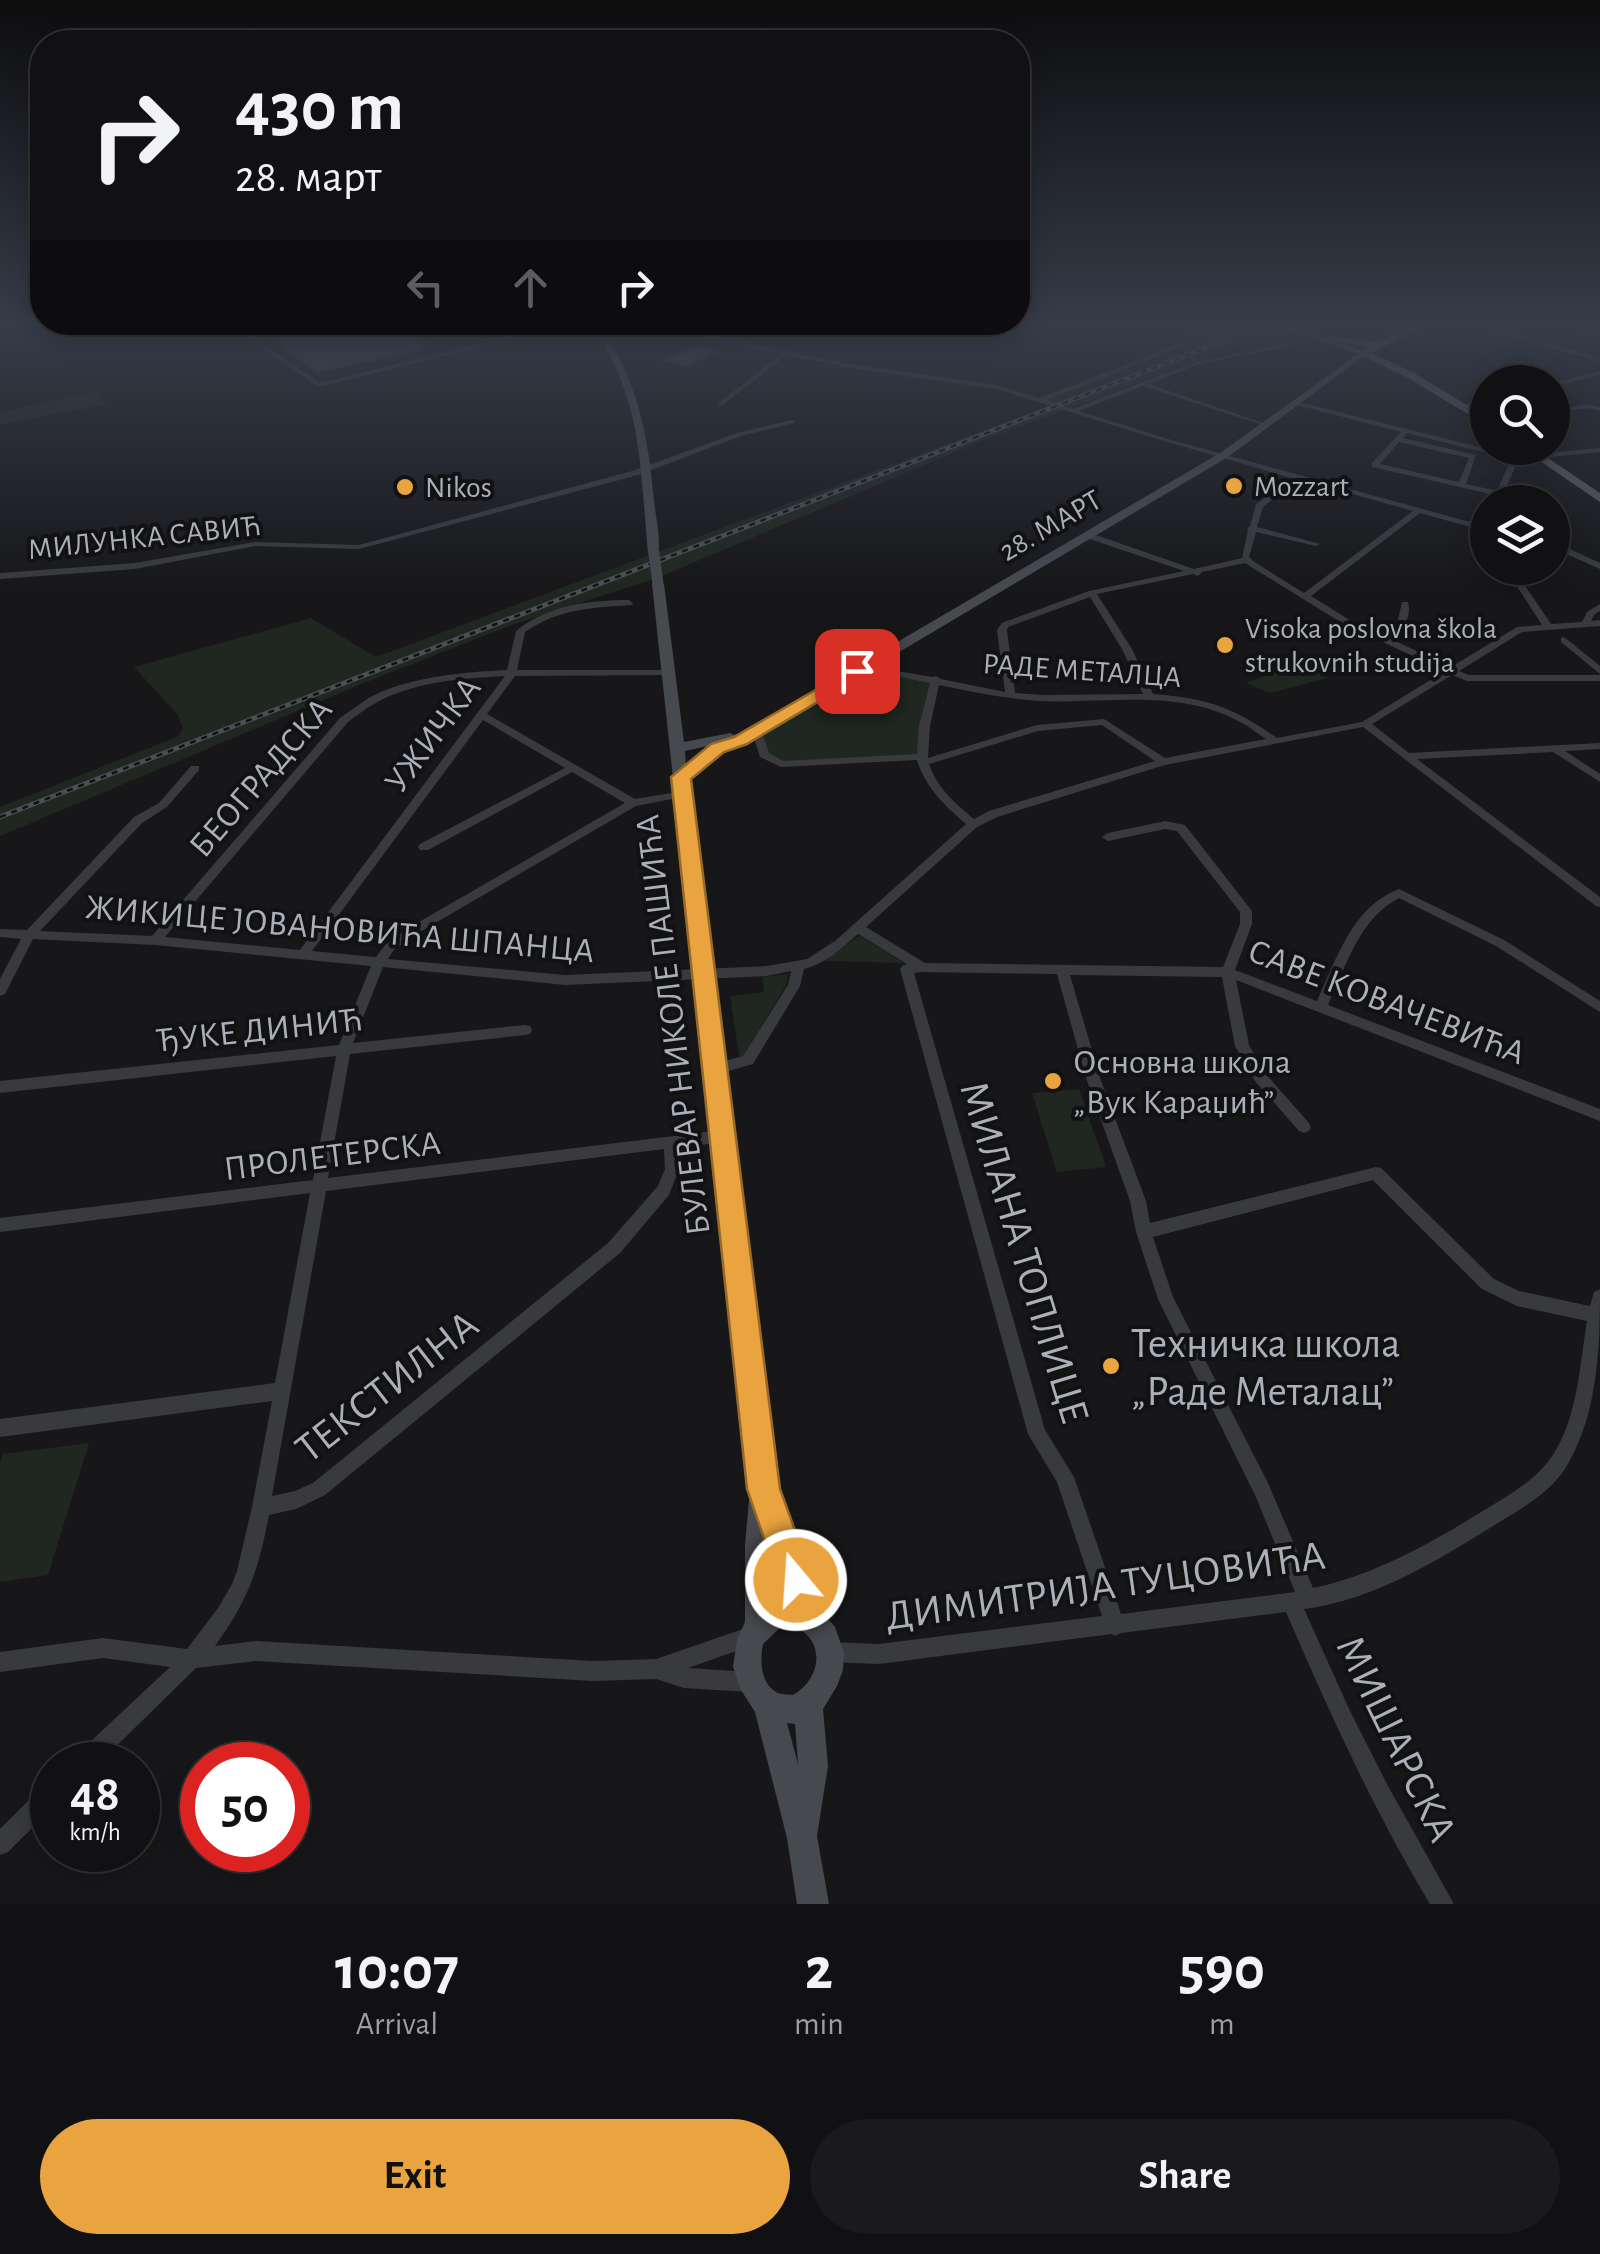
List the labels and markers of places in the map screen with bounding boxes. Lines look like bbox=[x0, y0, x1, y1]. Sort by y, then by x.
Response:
place label: Mozzart bbox=[1254, 472, 1349, 502]
place label: Nikos bbox=[425, 473, 492, 503]
marker: Mozzart bbox=[1223, 475, 1245, 497]
marker: Nikos bbox=[394, 476, 416, 498]
place label: Visoka poslovna škola strukovnih studija bbox=[1245, 614, 1497, 678]
pin bbox=[815, 629, 900, 714]
marker: Visoka poslovna škola strukovnih studija bbox=[1214, 634, 1236, 656]
place label: Основна школа „Вук Караџић” bbox=[1073, 1045, 1291, 1120]
marker: Основна школа „Вук Караџић” bbox=[1042, 1070, 1064, 1092]
place label: Техничка школа „Раде Металац” bbox=[1131, 1323, 1400, 1413]
marker: Техничка школа „Раде Металац” bbox=[1100, 1355, 1122, 1377]

